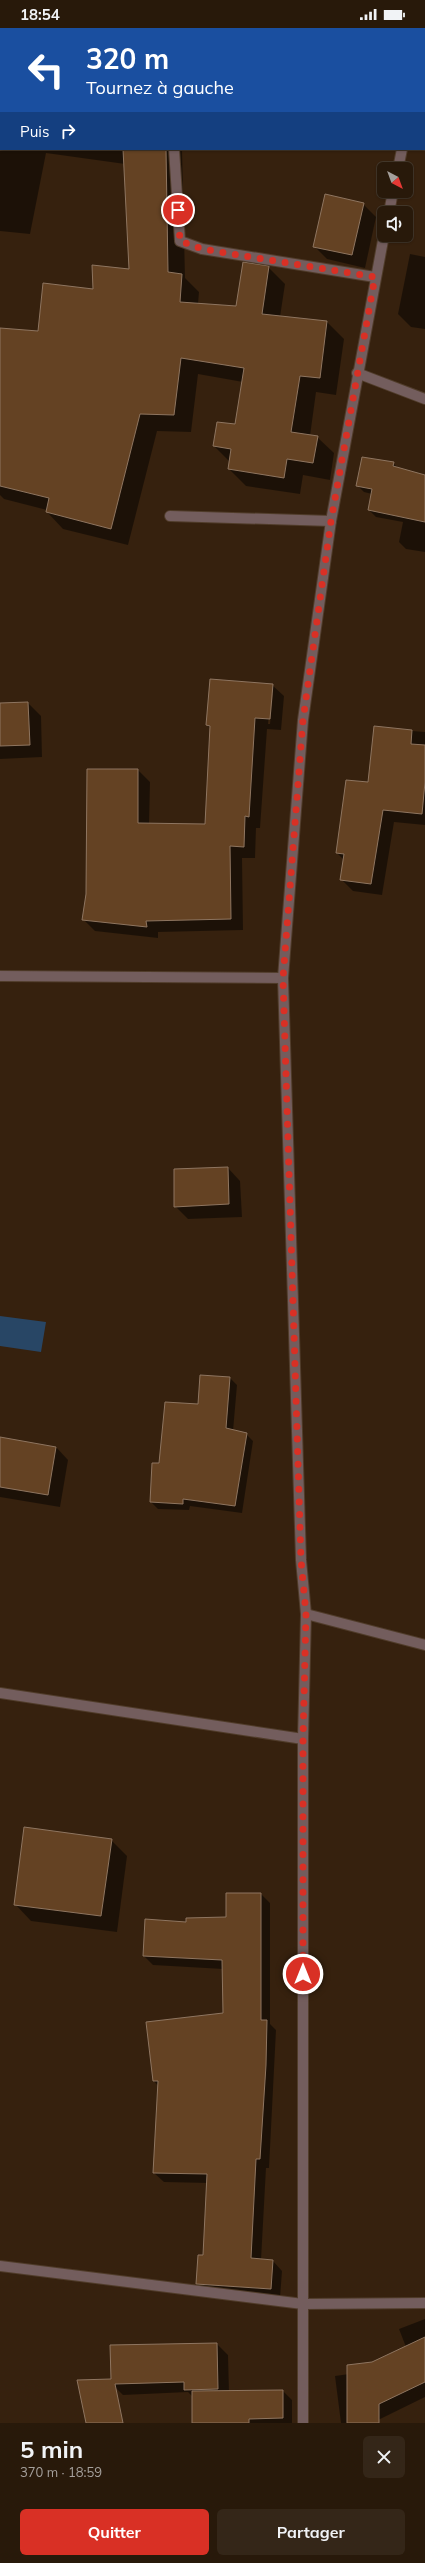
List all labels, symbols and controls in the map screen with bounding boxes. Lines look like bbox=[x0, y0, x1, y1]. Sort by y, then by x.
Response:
text: 18:54 bbox=[20, 5, 60, 24]
text: 320 m bbox=[86, 41, 169, 76]
icon: left bbox=[20, 44, 72, 96]
text: Tournez à gauche bbox=[86, 76, 234, 99]
icon: right bbox=[57, 120, 79, 142]
text: Puis bbox=[20, 122, 49, 141]
north arrow bbox=[377, 162, 413, 198]
map controls bbox=[377, 162, 413, 242]
pin bbox=[161, 193, 195, 227]
icon: arrive bbox=[167, 199, 189, 221]
button: sound bbox=[377, 206, 413, 242]
position arrow bbox=[282, 1953, 324, 1995]
text: 5 min bbox=[20, 2434, 83, 2464]
button: close bbox=[363, 2436, 405, 2478]
text: 370 m · 18:59 bbox=[20, 2464, 102, 2480]
button: Quitter bbox=[20, 2509, 209, 2555]
button: Partager bbox=[217, 2509, 405, 2555]

